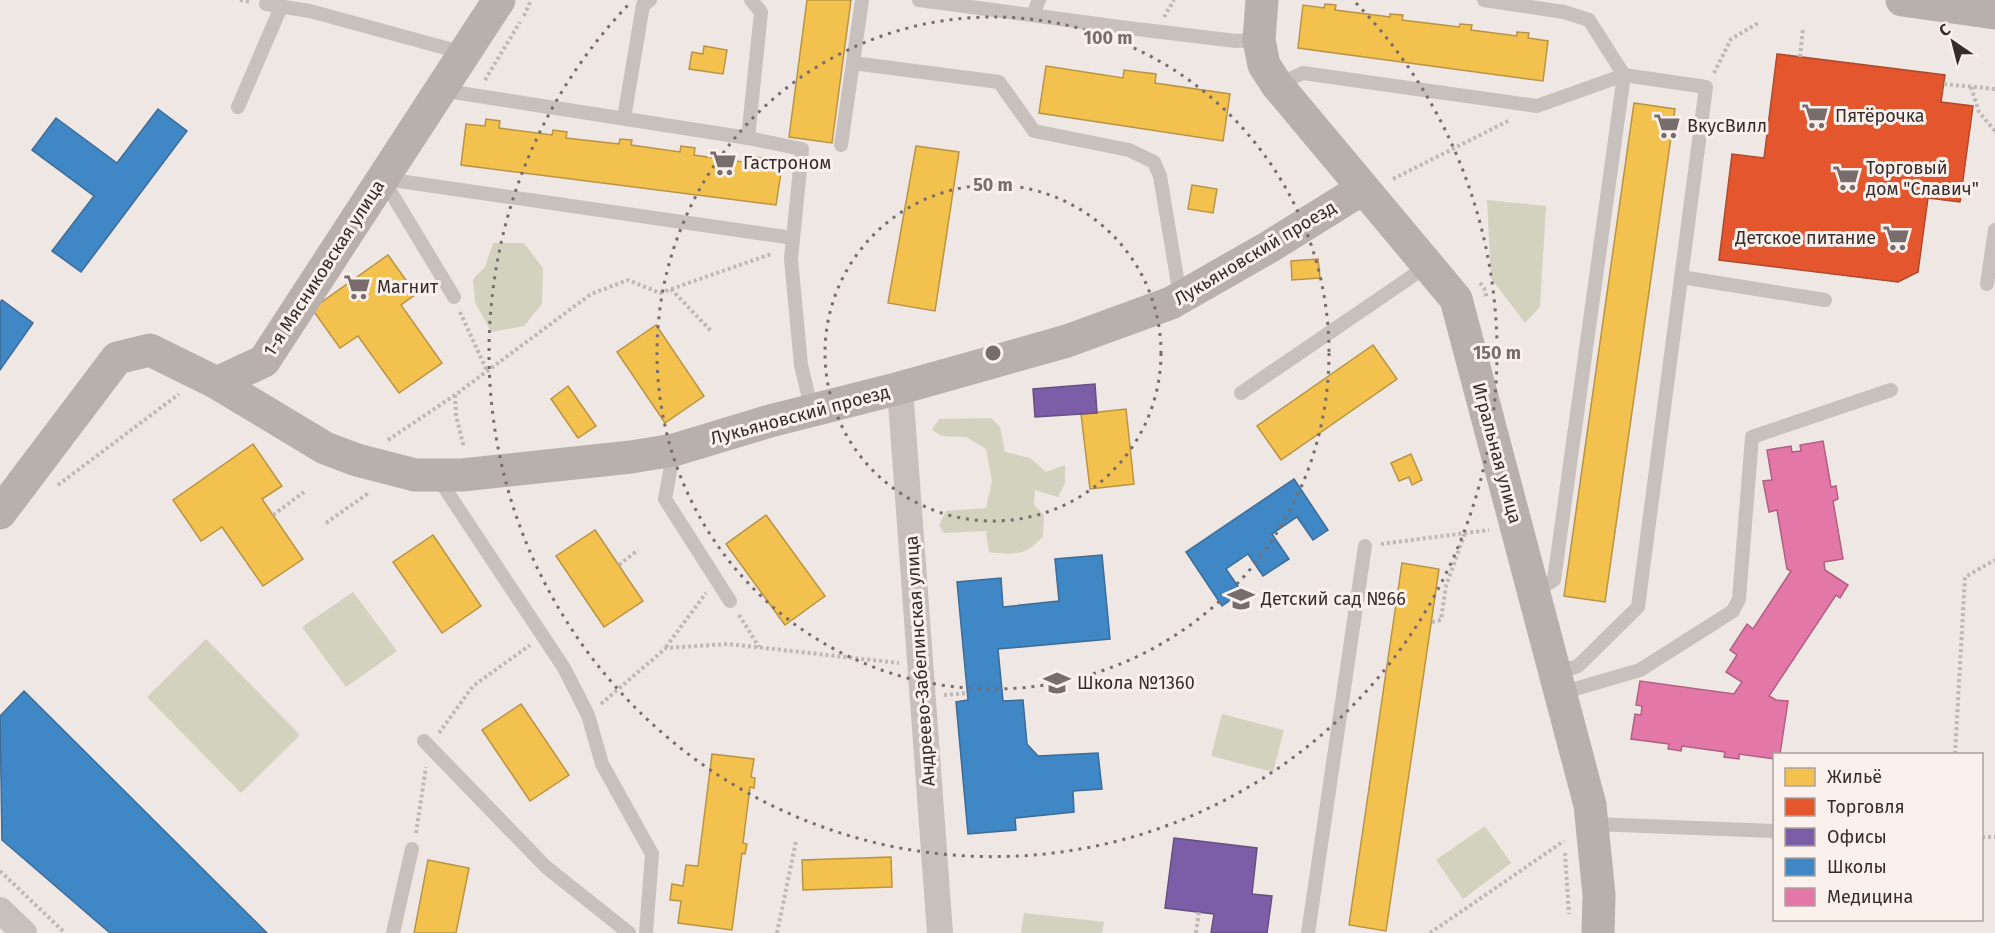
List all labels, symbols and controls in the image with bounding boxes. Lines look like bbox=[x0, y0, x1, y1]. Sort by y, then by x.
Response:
north arrow bbox=[1923, 12, 1983, 72]
text: С bbox=[1935, 19, 1955, 41]
text: 100 m bbox=[1084, 27, 1132, 49]
supermarket icon: Пятёрочка bbox=[1800, 101, 1830, 131]
place label: Пятёрочка bbox=[1835, 105, 1925, 127]
supermarket icon: ВкусВилл bbox=[1652, 111, 1682, 141]
place label: ВкусВилл bbox=[1687, 115, 1767, 137]
supermarket icon: Гастроном bbox=[708, 148, 738, 178]
place label: Гастроном bbox=[743, 152, 831, 174]
place label: Торговый дом "Славич" bbox=[1866, 157, 1979, 200]
supermarket icon: Торговый дом "Славич" bbox=[1831, 163, 1861, 193]
text: 50 m bbox=[973, 174, 1013, 196]
street label: 1-я Мясниковская улица bbox=[259, 176, 389, 360]
street label: Лукьяновский проезд bbox=[1170, 196, 1340, 310]
supermarket icon: Детское питание bbox=[1881, 223, 1911, 253]
place label: Детское питание bbox=[1734, 227, 1876, 249]
supermarket icon: Магнит bbox=[342, 272, 372, 302]
place label: Магнит bbox=[377, 276, 439, 298]
text: 150 m bbox=[1473, 342, 1521, 364]
centre of rings bbox=[983, 343, 1003, 363]
street label: Лукьяновский проезд bbox=[708, 380, 892, 450]
street label: Игральная улица bbox=[1468, 380, 1526, 526]
street label: Андреево-Забелинская улица bbox=[900, 535, 940, 787]
school or university icon: Детский сад №66 bbox=[1226, 584, 1256, 614]
place label: Детский сад №66 bbox=[1260, 588, 1406, 610]
school or university icon: Школа №1360 bbox=[1042, 668, 1072, 698]
place label: Школа №1360 bbox=[1077, 672, 1195, 694]
legend bbox=[1773, 753, 1983, 921]
text: Жильё bbox=[1827, 766, 1882, 788]
text: Торговля bbox=[1827, 796, 1905, 818]
text: Офисы bbox=[1827, 826, 1887, 848]
text: Школы bbox=[1827, 856, 1887, 878]
text: Медицина bbox=[1827, 886, 1913, 908]

